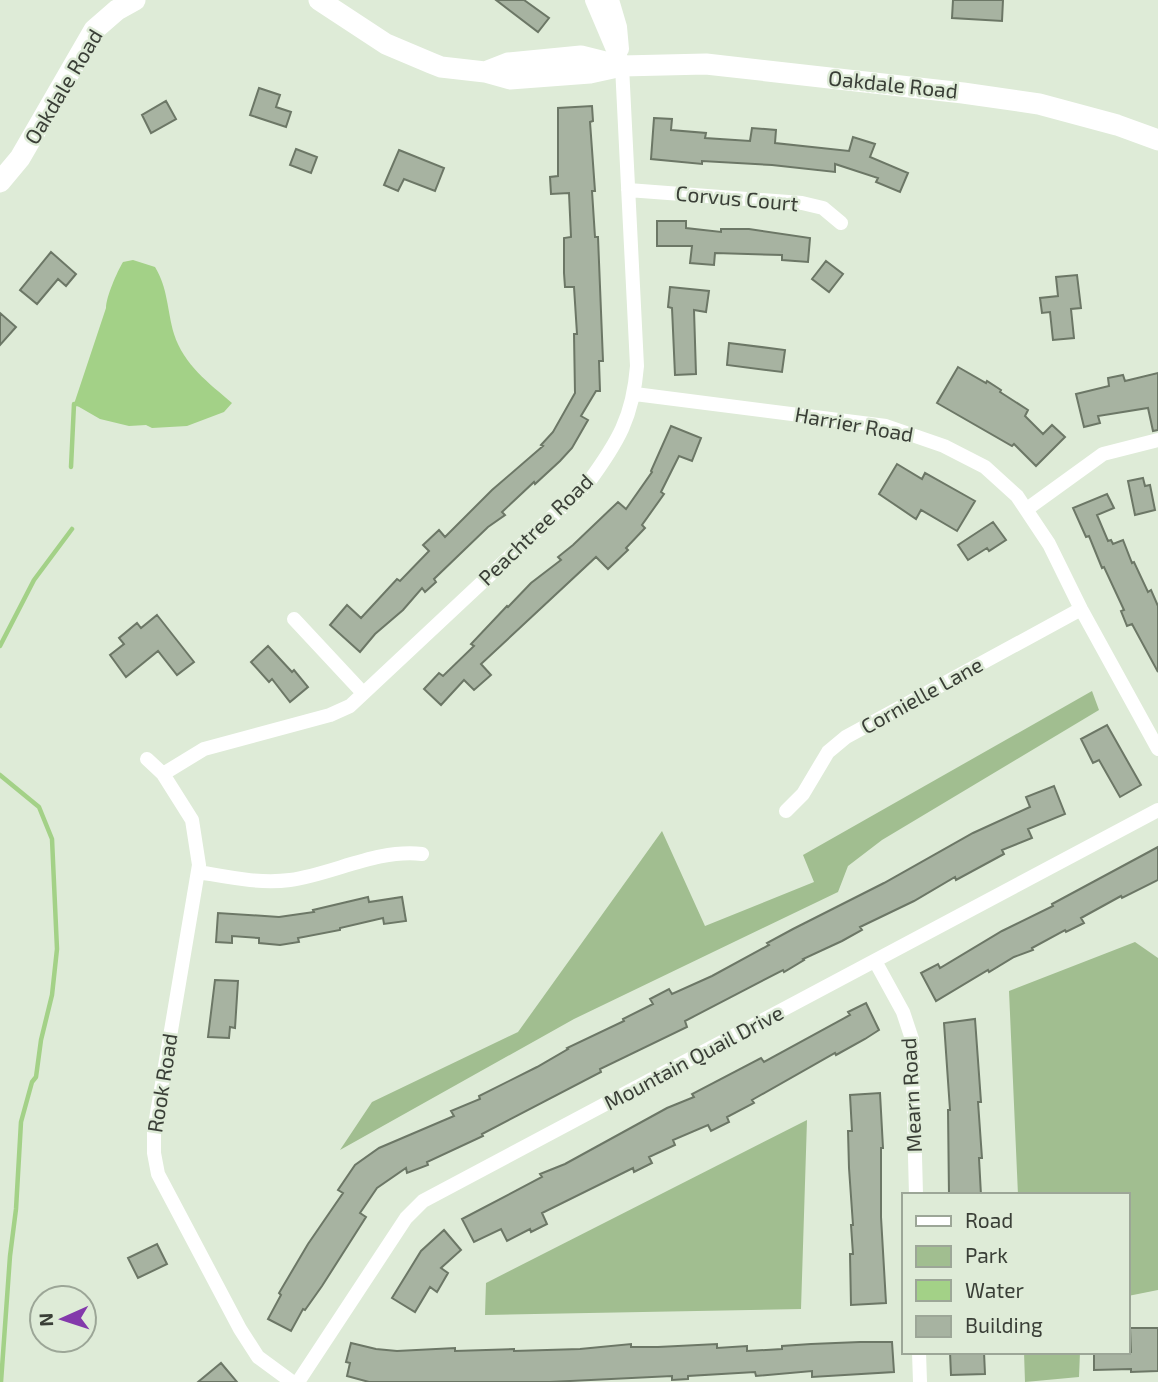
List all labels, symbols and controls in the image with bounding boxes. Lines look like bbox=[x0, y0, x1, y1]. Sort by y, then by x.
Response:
street label: Oakdale Road bbox=[18, 24, 107, 148]
street label: Oakdale Road bbox=[827, 64, 959, 103]
street label: Corvus Court bbox=[675, 180, 800, 215]
street label: Harrier Road bbox=[793, 401, 915, 446]
street label: Peachtree Road bbox=[473, 468, 597, 590]
street label: Cornielle Lane bbox=[856, 651, 986, 738]
street label: Mountain Quail Drive bbox=[600, 999, 788, 1115]
street label: Rook Road bbox=[141, 1031, 182, 1134]
street label: Mearn Road bbox=[895, 1037, 926, 1153]
legend bbox=[902, 1193, 1130, 1354]
text: Road bbox=[965, 1207, 1013, 1232]
text: Park bbox=[965, 1242, 1008, 1267]
text: Water bbox=[965, 1277, 1024, 1302]
north arrow bbox=[28, 1284, 98, 1354]
text: N bbox=[34, 1312, 57, 1327]
text: Building bbox=[965, 1312, 1043, 1337]

